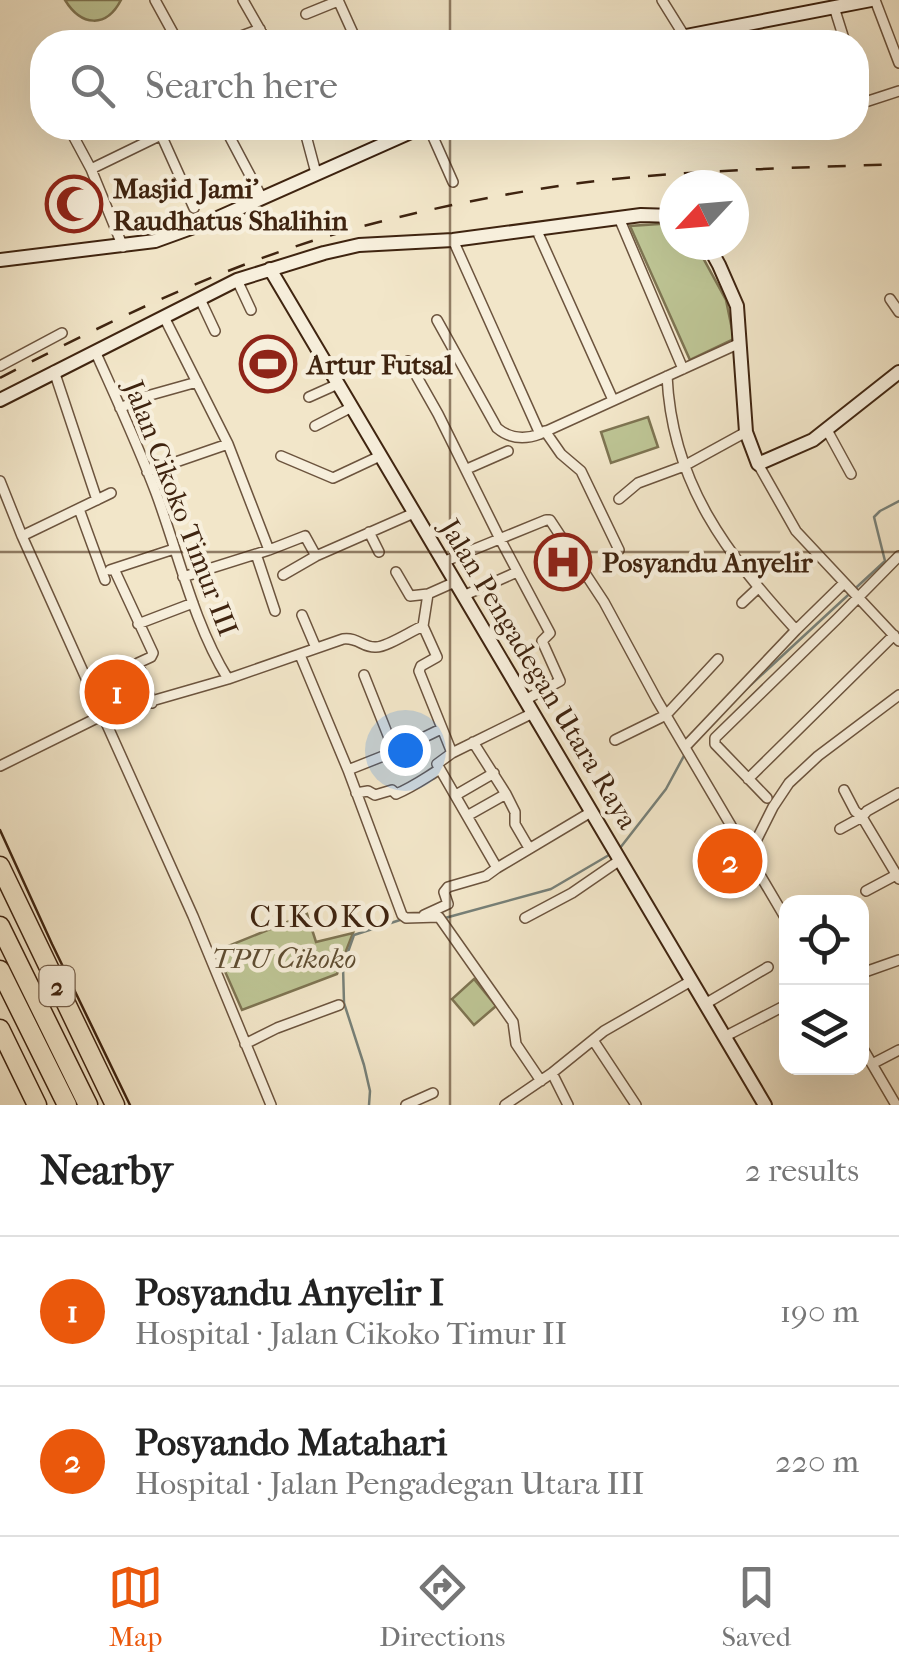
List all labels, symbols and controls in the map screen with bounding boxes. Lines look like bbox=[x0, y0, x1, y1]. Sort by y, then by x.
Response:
search box bbox=[30, 30, 869, 140]
icon: search bbox=[65, 58, 120, 113]
text: Search here bbox=[145, 63, 338, 108]
north arrow bbox=[659, 170, 749, 260]
place label: Masjid Jami' Raudhatus Shalihin bbox=[113, 172, 349, 237]
mosque icon: Masjid Jami' Raudhatus Shalihin bbox=[44, 174, 104, 234]
sports icon: Artur Futsal bbox=[238, 334, 298, 394]
place label: Artur Futsal bbox=[305, 348, 453, 381]
street label: Jalan Cikoko Timur III bbox=[116, 374, 245, 641]
street label: Jalan Pengadegan Utara Raya bbox=[432, 511, 645, 836]
hospital icon: Posyandu Anyelir bbox=[533, 532, 593, 592]
place label: Posyandu Anyelir bbox=[602, 546, 814, 579]
pin: 1 bbox=[84, 654, 150, 730]
your location bbox=[380, 725, 431, 776]
pin: 2 bbox=[698, 824, 762, 898]
map controls bbox=[779, 895, 869, 1075]
button: locate bbox=[779, 895, 869, 985]
district label: CIKOKO bbox=[249, 898, 393, 935]
park label: TPU Cikoko bbox=[212, 942, 356, 975]
road number: 2 bbox=[40, 966, 74, 1006]
button: layers bbox=[779, 985, 869, 1075]
text: Nearby bbox=[40, 1146, 172, 1195]
text: 2 results bbox=[745, 1152, 859, 1189]
text: Posyandu Anyelir I bbox=[135, 1270, 444, 1315]
text: 1 bbox=[67, 1293, 78, 1330]
text: 190 m bbox=[780, 1293, 859, 1330]
text: Hospital · Jalan Cikoko Timur II bbox=[135, 1315, 567, 1352]
text: Posyando Matahari bbox=[135, 1420, 447, 1465]
text: 2 bbox=[64, 1443, 81, 1480]
text: 220 m bbox=[775, 1443, 859, 1480]
text: Hospital · Jalan Pengadegan Utara III bbox=[135, 1465, 644, 1502]
tab: Map bbox=[108, 1560, 163, 1653]
tab: Directions bbox=[379, 1560, 505, 1653]
tab: Saved bbox=[721, 1560, 791, 1653]

